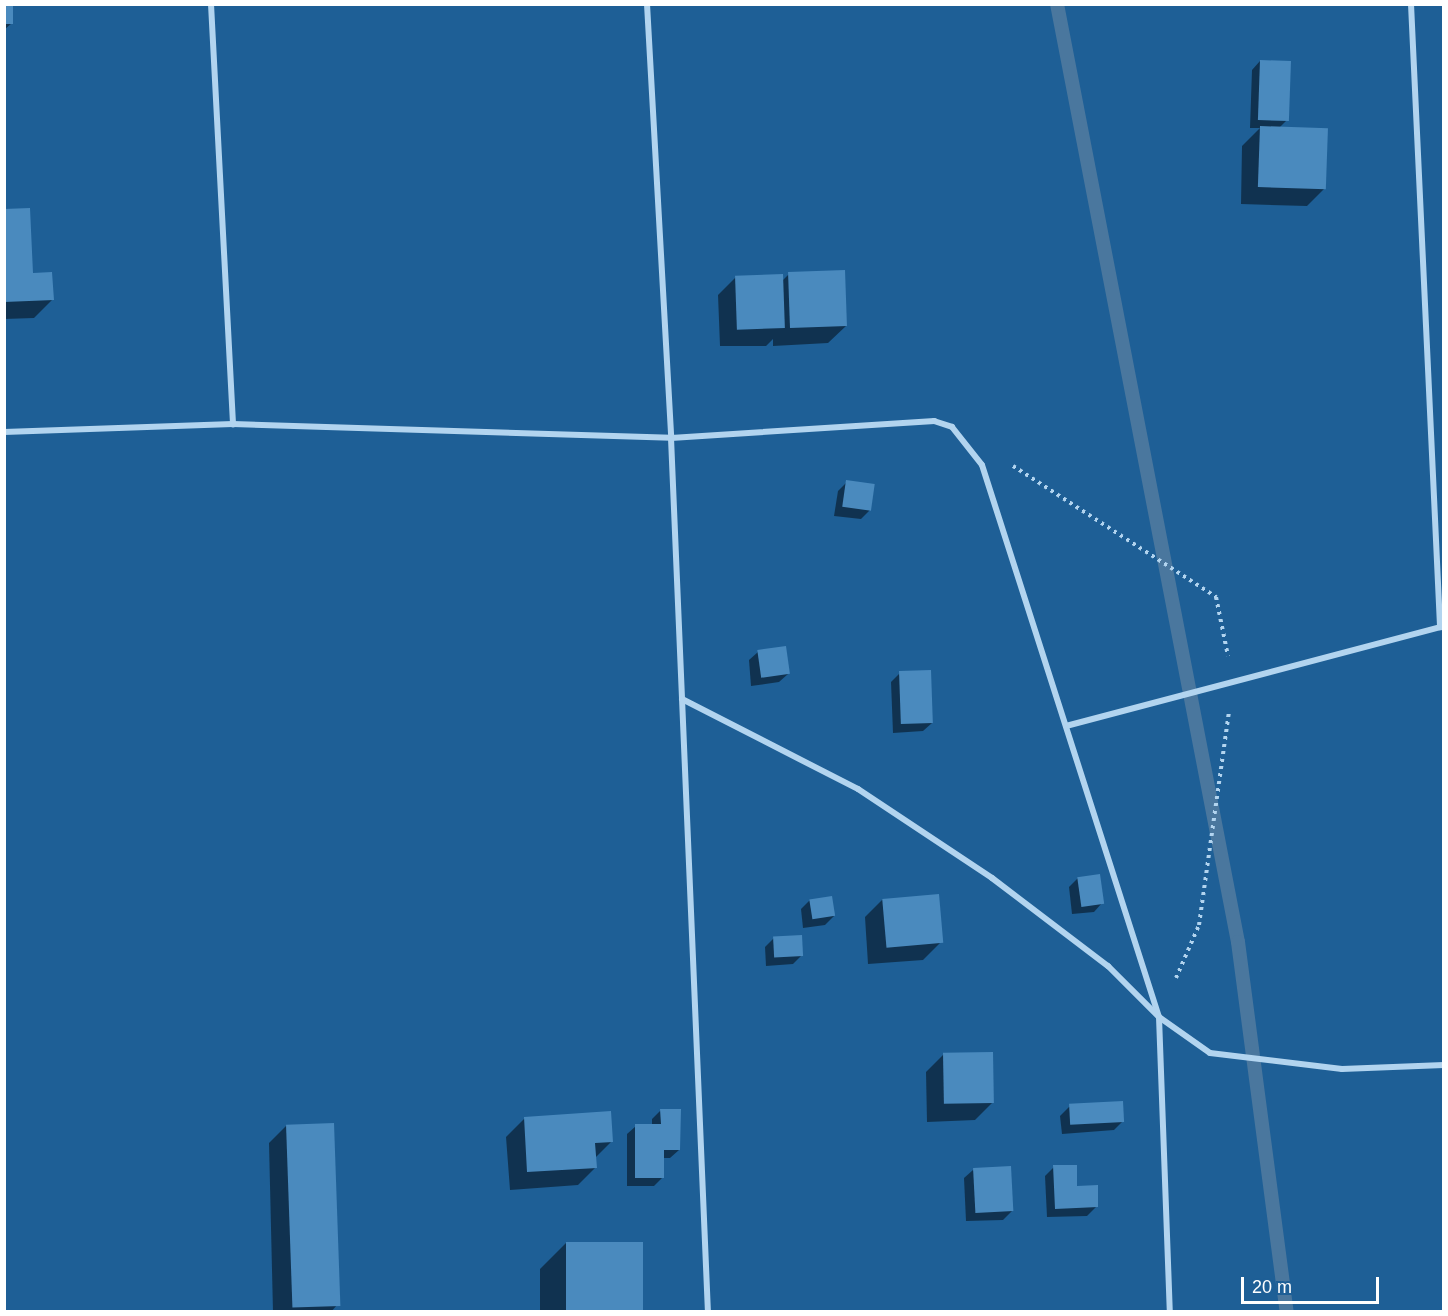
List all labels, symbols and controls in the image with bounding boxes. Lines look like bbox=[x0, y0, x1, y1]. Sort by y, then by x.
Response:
scale bar bbox=[1244, 1265, 1382, 1303]
text: 20 m bbox=[1252, 1277, 1292, 1297]

